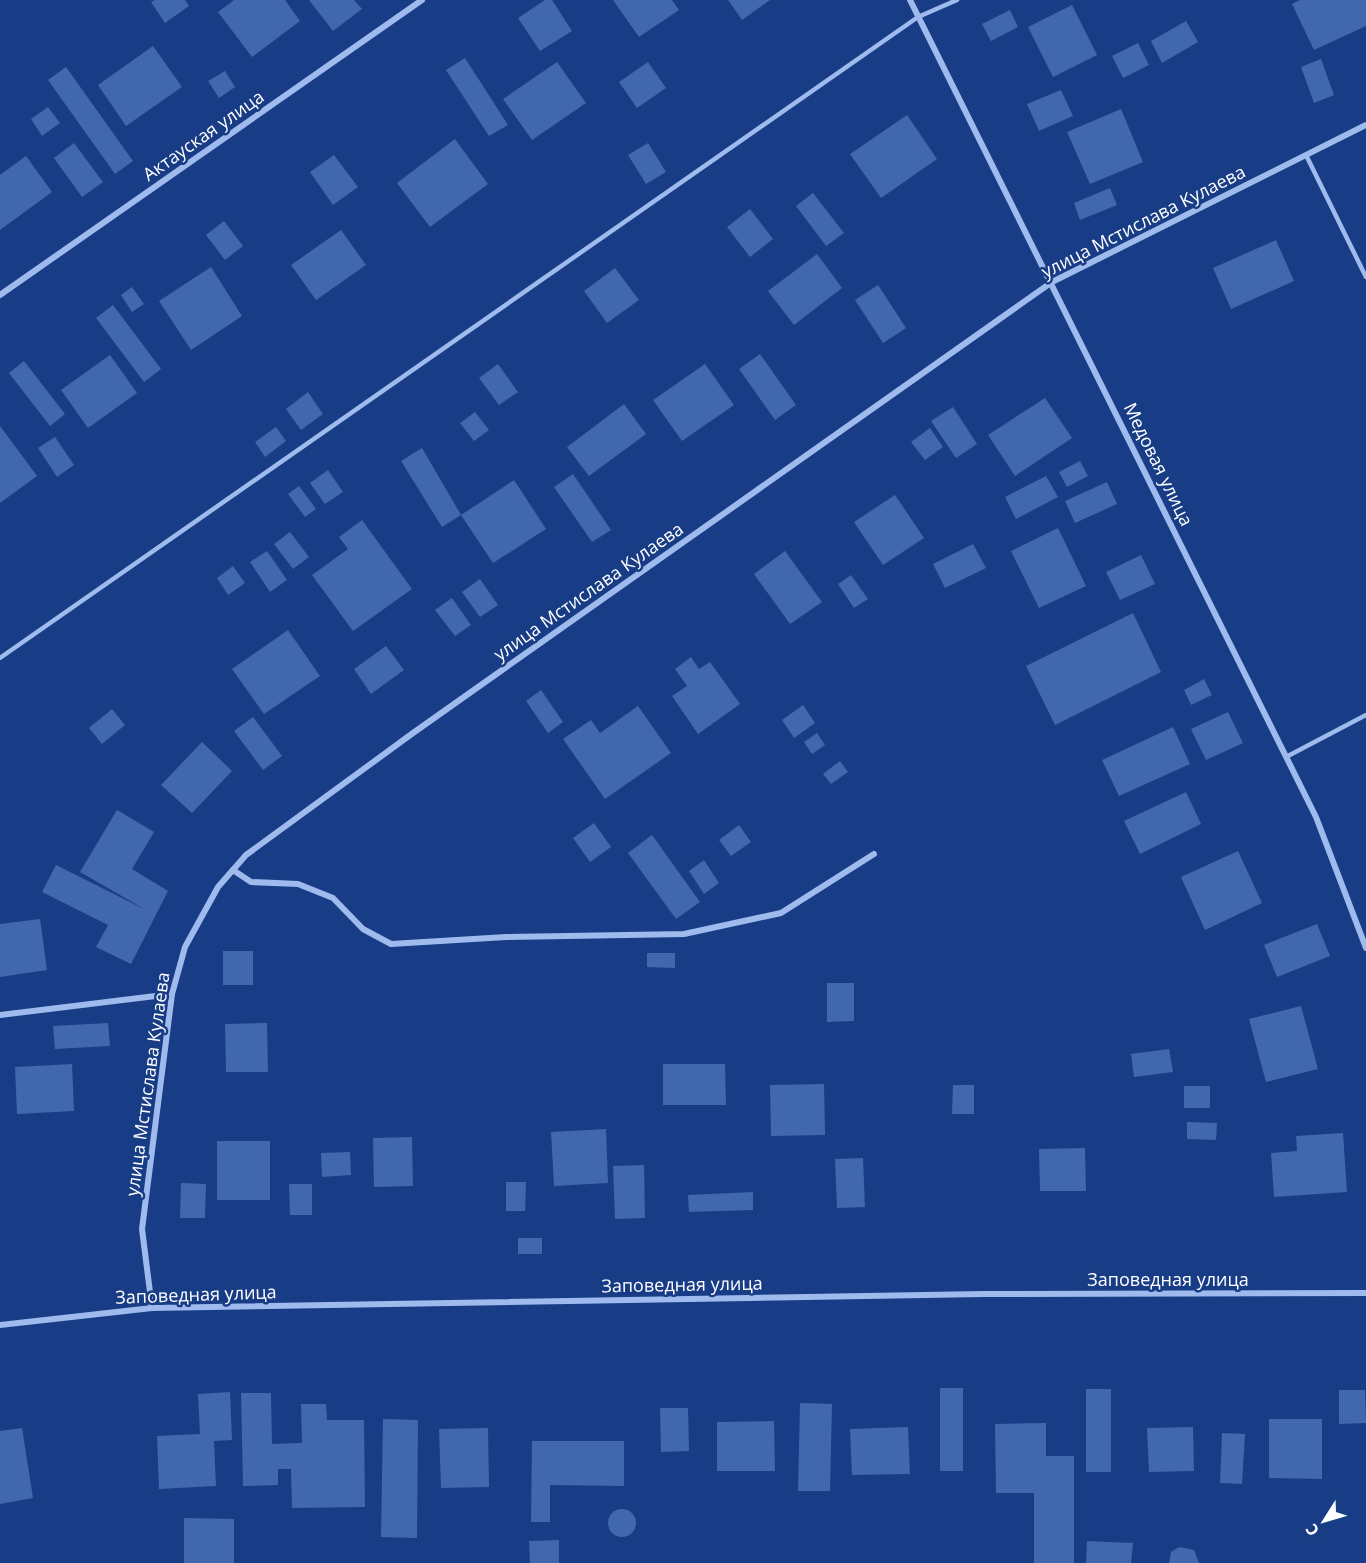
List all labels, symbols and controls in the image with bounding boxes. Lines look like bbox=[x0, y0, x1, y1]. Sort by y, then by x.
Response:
street label: Актауская улица bbox=[138, 84, 268, 186]
street label: улица Мстислава Кулаева bbox=[1037, 159, 1249, 283]
street label: Медовая улица bbox=[1119, 398, 1199, 530]
street label: улица Мстислава Кулаева bbox=[489, 516, 687, 666]
street label: улица Мстислава Кулаева bbox=[119, 970, 175, 1198]
street label: Заповедная улица bbox=[1087, 1267, 1249, 1291]
street label: Заповедная улица bbox=[601, 1271, 763, 1297]
street label: Заповедная улица bbox=[115, 1279, 277, 1309]
north arrow bbox=[1294, 1491, 1354, 1551]
text: С bbox=[1300, 1519, 1324, 1541]

